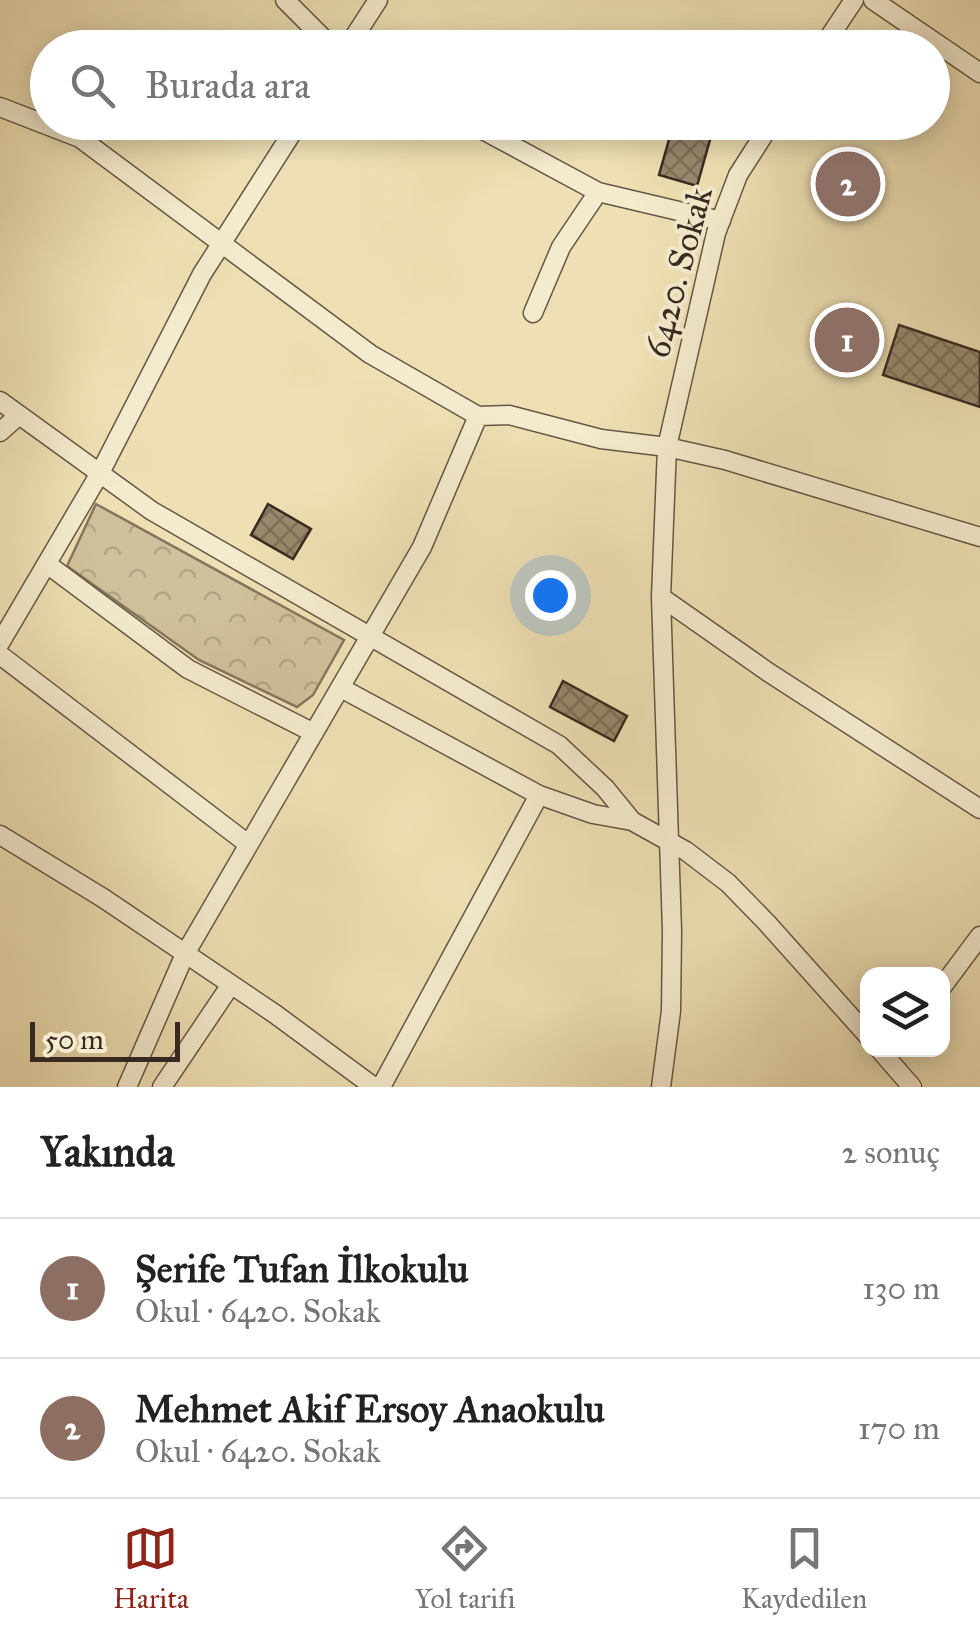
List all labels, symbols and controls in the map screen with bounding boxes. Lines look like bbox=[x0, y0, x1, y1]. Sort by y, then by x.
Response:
search box bbox=[30, 30, 950, 140]
icon: search bbox=[65, 58, 120, 113]
text: Burada ara bbox=[145, 62, 310, 108]
pin: 2 bbox=[816, 146, 880, 222]
street label: 6420. Sokak bbox=[635, 181, 722, 362]
pin: 1 bbox=[814, 302, 880, 378]
your location bbox=[525, 570, 576, 621]
map controls bbox=[860, 967, 950, 1057]
button: layers bbox=[860, 967, 950, 1057]
scale bar bbox=[30, 1017, 180, 1062]
text: 50 m bbox=[45, 1022, 104, 1057]
text: Yakında bbox=[40, 1126, 174, 1178]
text: 2 sonuç bbox=[842, 1133, 940, 1172]
text: Şerife Tufan İlkokulu bbox=[135, 1246, 468, 1292]
text: 1 bbox=[66, 1269, 79, 1308]
text: 130 m bbox=[862, 1269, 940, 1308]
text: Okul · 6420. Sokak bbox=[135, 1292, 381, 1331]
text: Mehmet Akif Ersoy Anaokulu bbox=[135, 1386, 605, 1432]
text: 2 bbox=[65, 1409, 80, 1448]
text: 170 m bbox=[858, 1409, 940, 1448]
text: Okul · 6420. Sokak bbox=[135, 1432, 381, 1471]
tab: Harita bbox=[113, 1521, 189, 1616]
tab: Yol tarifi bbox=[415, 1521, 515, 1616]
tab: Kaydedilen bbox=[741, 1521, 867, 1616]

